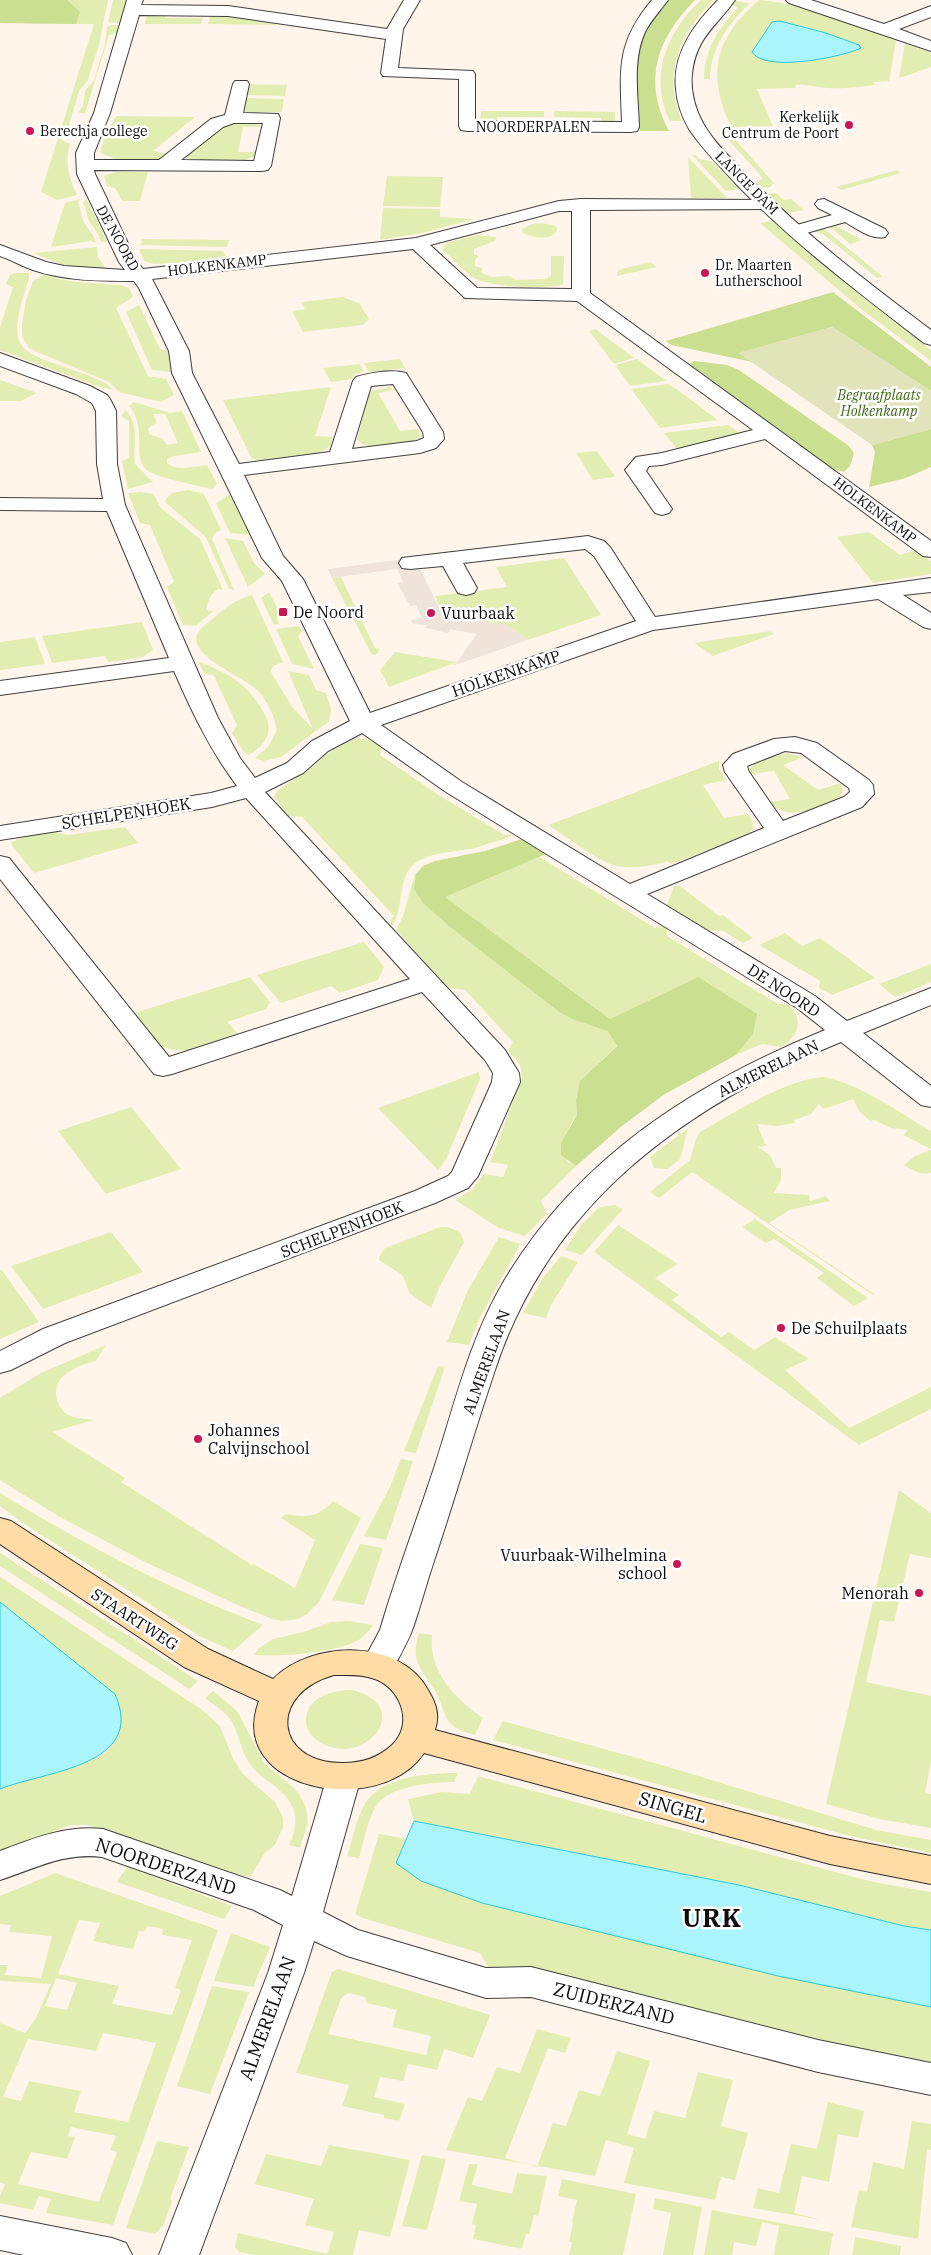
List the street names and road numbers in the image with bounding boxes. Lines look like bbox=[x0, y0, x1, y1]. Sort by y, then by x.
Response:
street label: NOORDERPALEN bbox=[476, 118, 590, 136]
street label: LANGE DAM bbox=[711, 147, 783, 219]
street label: DE NOORD bbox=[93, 202, 143, 274]
street label: HOLKENKAMP bbox=[166, 250, 268, 280]
street label: HOLKENKAMP bbox=[830, 473, 920, 547]
street label: HOLKENKAMP bbox=[449, 645, 563, 701]
street label: SCHELPENHOEK bbox=[60, 793, 192, 833]
street label: DE NOORD bbox=[744, 959, 824, 1021]
street label: ALMERELAAN bbox=[714, 1035, 822, 1101]
street label: SCHELPENHOEK bbox=[278, 1196, 406, 1262]
street label: ALMERELAAN bbox=[458, 1307, 514, 1417]
street label: STAARTWEG bbox=[88, 1584, 182, 1654]
street label: SINGEL bbox=[636, 1786, 710, 1828]
street label: NOORDERZAND bbox=[93, 1832, 239, 1900]
street label: ALMERELAAN bbox=[233, 1953, 301, 2083]
street label: ZUIDERZAND bbox=[551, 1976, 677, 2030]

